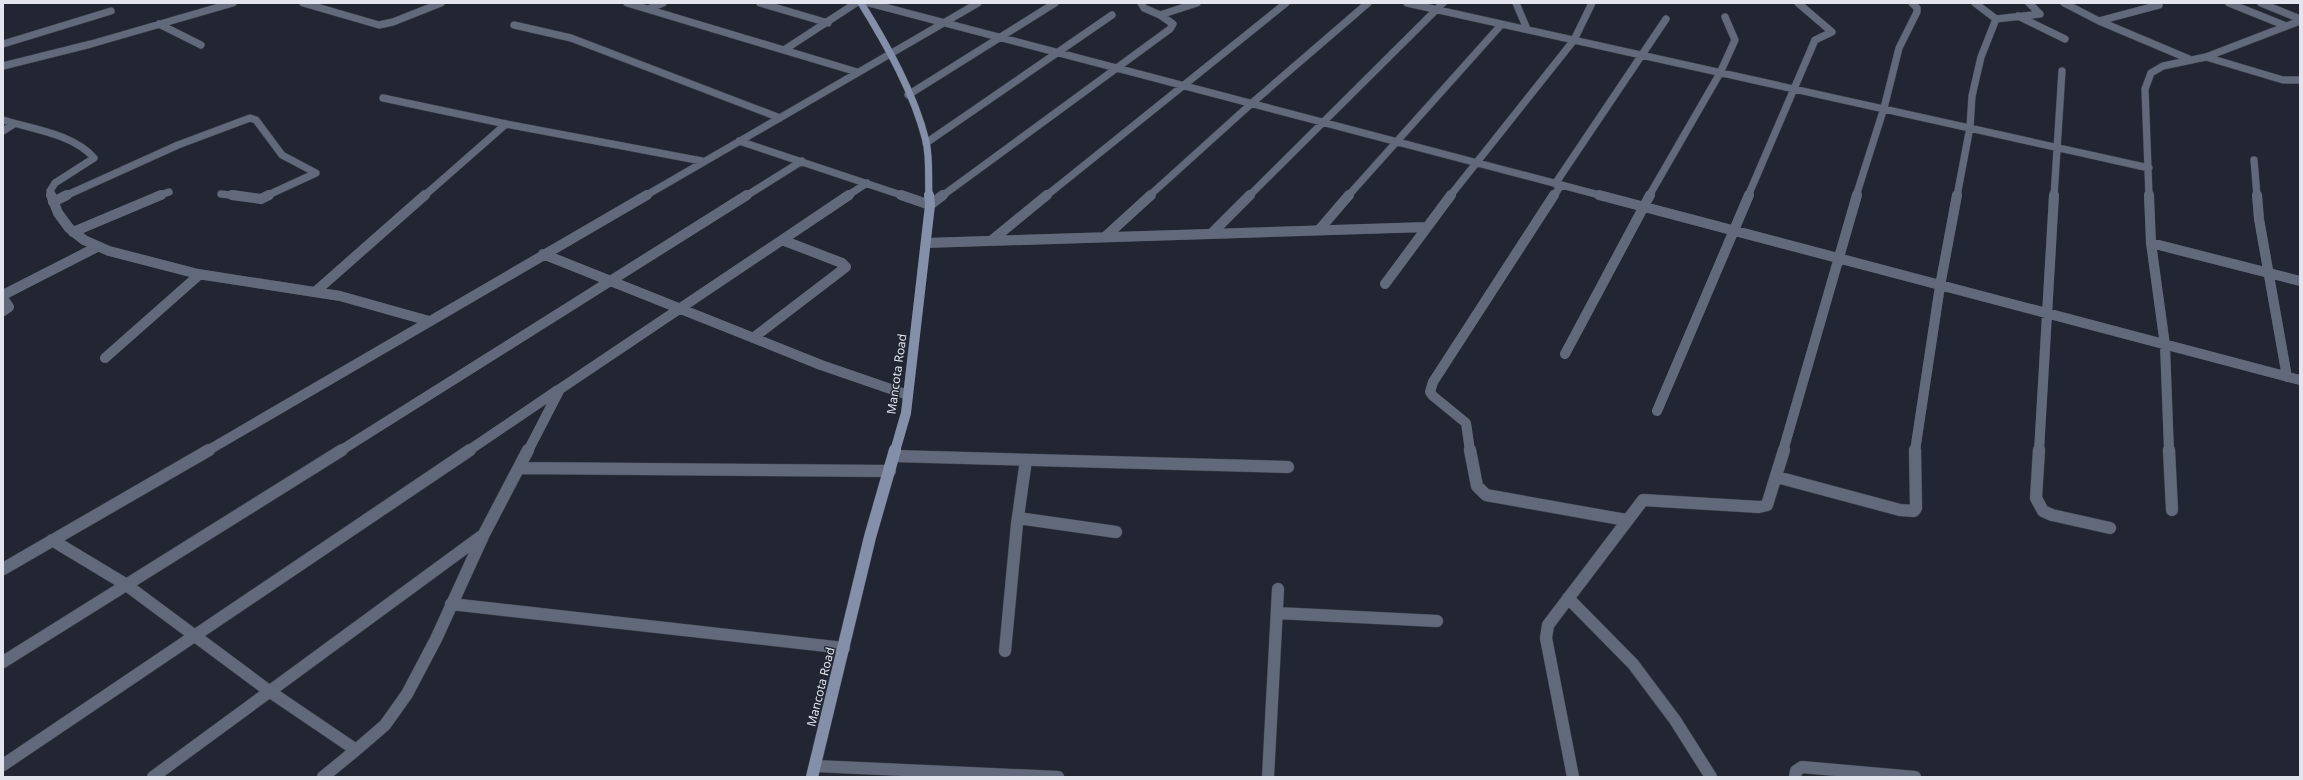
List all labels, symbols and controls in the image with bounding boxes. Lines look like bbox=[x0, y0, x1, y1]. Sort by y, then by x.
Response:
street label: Mancota Road bbox=[882, 333, 911, 415]
street label: Mancota Road bbox=[802, 645, 839, 728]

